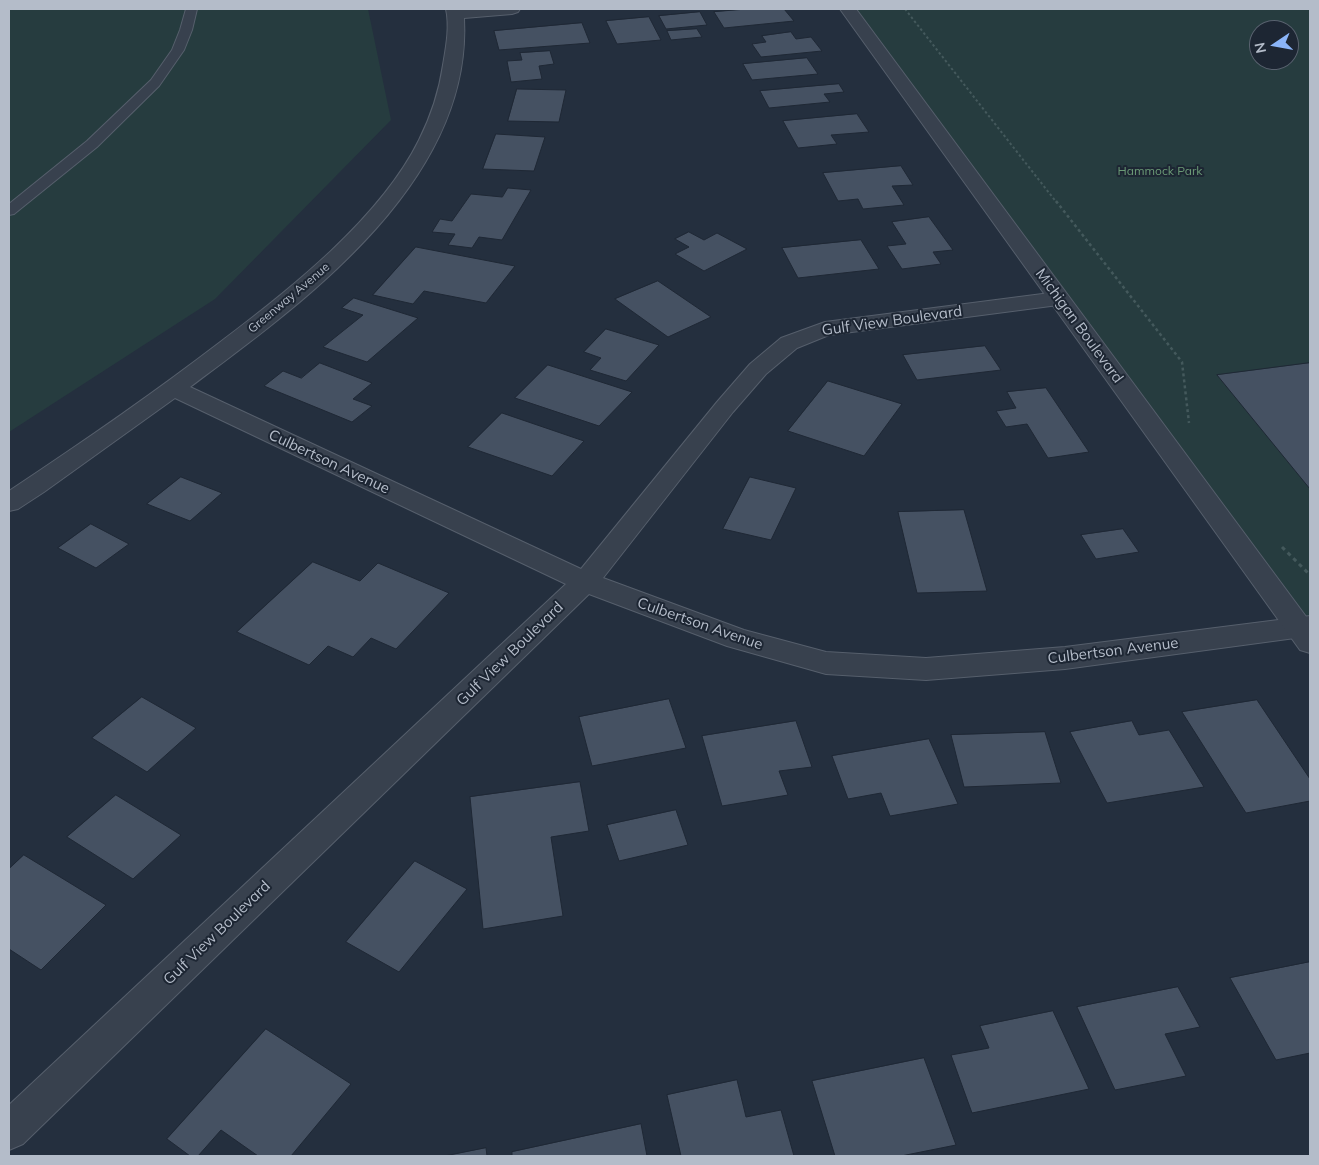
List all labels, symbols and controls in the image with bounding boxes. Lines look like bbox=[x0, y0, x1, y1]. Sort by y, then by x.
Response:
north arrow bbox=[1249, 20, 1299, 70]
text: N bbox=[1250, 41, 1270, 55]
park label: Hammock Park bbox=[1118, 164, 1202, 178]
street label: Greenway Avenue bbox=[245, 260, 333, 336]
street label: Michigan Boulevard bbox=[1031, 265, 1127, 387]
street label: Gulf View Boulevard bbox=[821, 302, 963, 340]
street label: Culbertson Avenue bbox=[266, 426, 392, 498]
street label: Culbertson Avenue bbox=[635, 594, 765, 654]
street label: Gulf View Boulevard bbox=[453, 598, 567, 710]
street label: Culbertson Avenue bbox=[1047, 634, 1179, 668]
street label: Gulf View Boulevard bbox=[160, 877, 274, 989]

